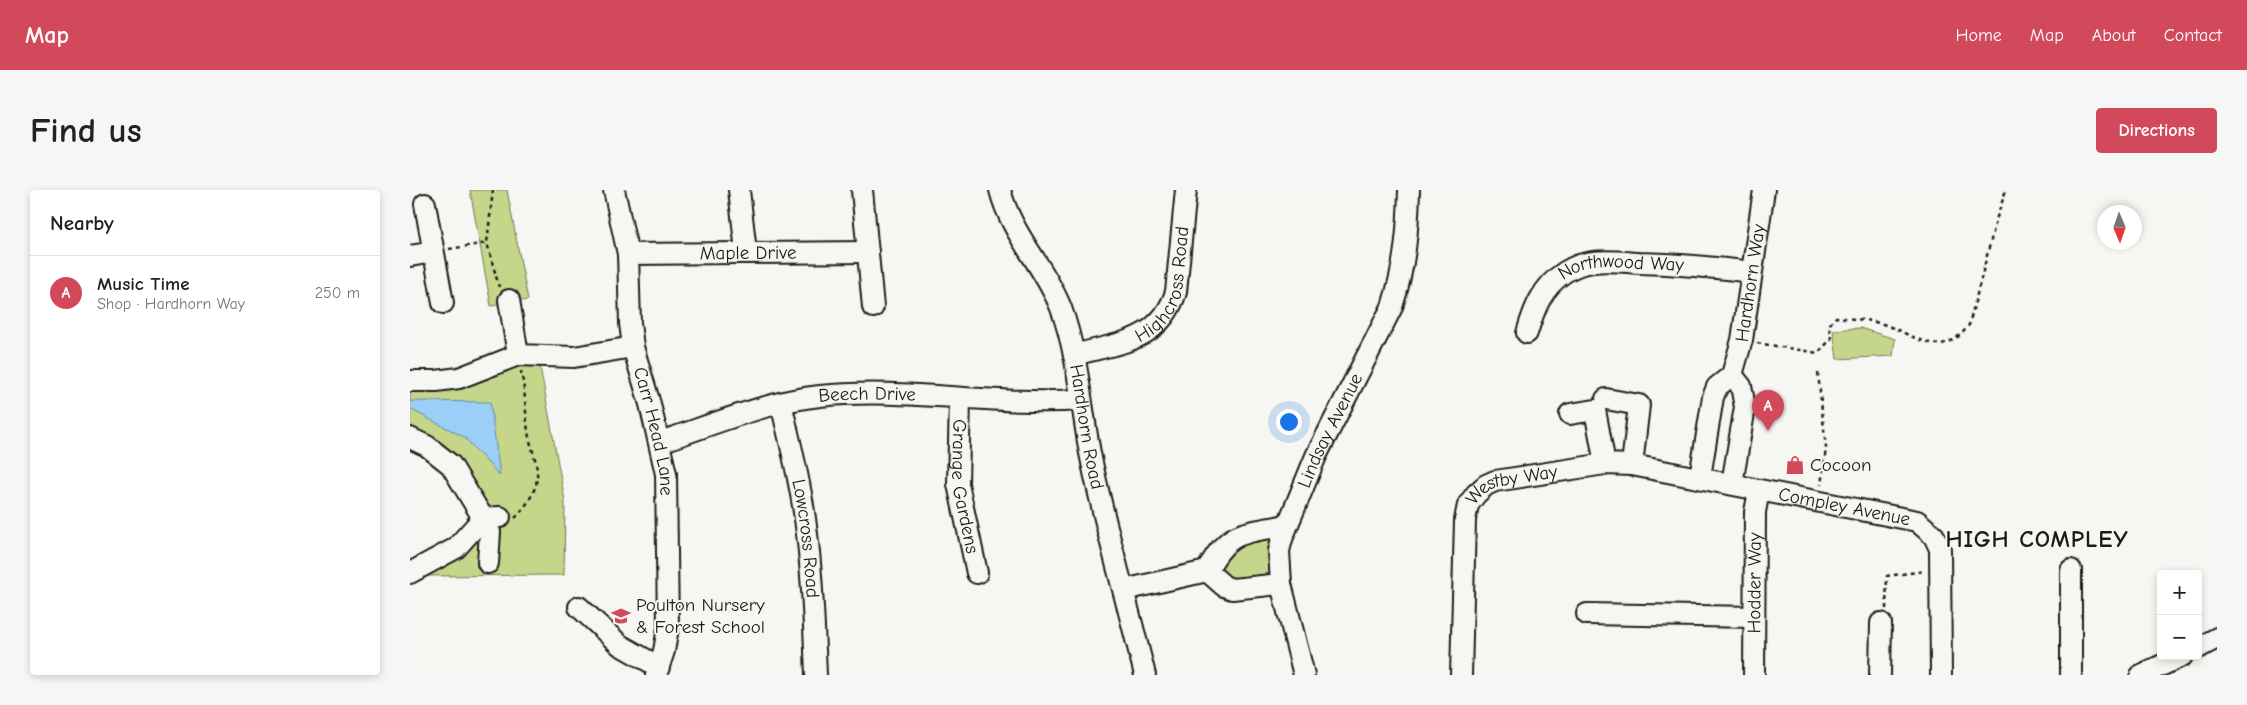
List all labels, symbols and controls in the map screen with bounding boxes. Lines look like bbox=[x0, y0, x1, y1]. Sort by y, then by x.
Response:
text: Map bbox=[25, 21, 69, 49]
text: Home bbox=[1955, 25, 2002, 46]
text: Map bbox=[2030, 25, 2064, 46]
text: About bbox=[2092, 25, 2136, 46]
text: Contact bbox=[2164, 25, 2222, 46]
button: Directions bbox=[2096, 108, 2217, 153]
text: Find us bbox=[30, 110, 142, 151]
north arrow bbox=[2097, 205, 2142, 250]
text: Nearby bbox=[50, 211, 114, 235]
street label: Hardhorn Way bbox=[1731, 222, 1770, 343]
street label: Highcross Road bbox=[1131, 225, 1193, 347]
street label: Maple Drive bbox=[699, 242, 796, 264]
street label: Northwood Way bbox=[1554, 250, 1685, 285]
text: Music Time bbox=[97, 273, 190, 295]
text: A bbox=[62, 284, 70, 302]
text: 250 m bbox=[315, 284, 360, 302]
text: Shop · Hardhorn Way bbox=[97, 295, 245, 313]
street label: Hardhorn Road bbox=[1065, 363, 1108, 491]
street label: Carr Head Lane bbox=[629, 364, 677, 496]
street label: Lindsay Avenue bbox=[1293, 370, 1367, 491]
street label: Beech Drive bbox=[817, 383, 916, 407]
pin: A bbox=[1752, 390, 1784, 431]
your location bbox=[1276, 409, 1302, 435]
street label: Grange Gardens bbox=[947, 419, 984, 556]
shop icon: Cocoon bbox=[1784, 454, 1806, 476]
place label: Cocoon bbox=[1810, 454, 1871, 476]
street label: Westby Way bbox=[1461, 460, 1559, 509]
street label: Lowcross Road bbox=[787, 477, 824, 599]
street label: Compley Avenue bbox=[1776, 483, 1912, 530]
district label: HIGH COMPLEY bbox=[1945, 525, 2129, 553]
street label: Hodder Way bbox=[1743, 532, 1766, 634]
map controls bbox=[2157, 570, 2202, 660]
button: + bbox=[2157, 570, 2202, 615]
place label: Poulton Nursery & Forest School bbox=[636, 594, 765, 638]
school or university icon: Poulton Nursery & Forest School bbox=[610, 605, 632, 627]
button: − bbox=[2157, 615, 2202, 660]

